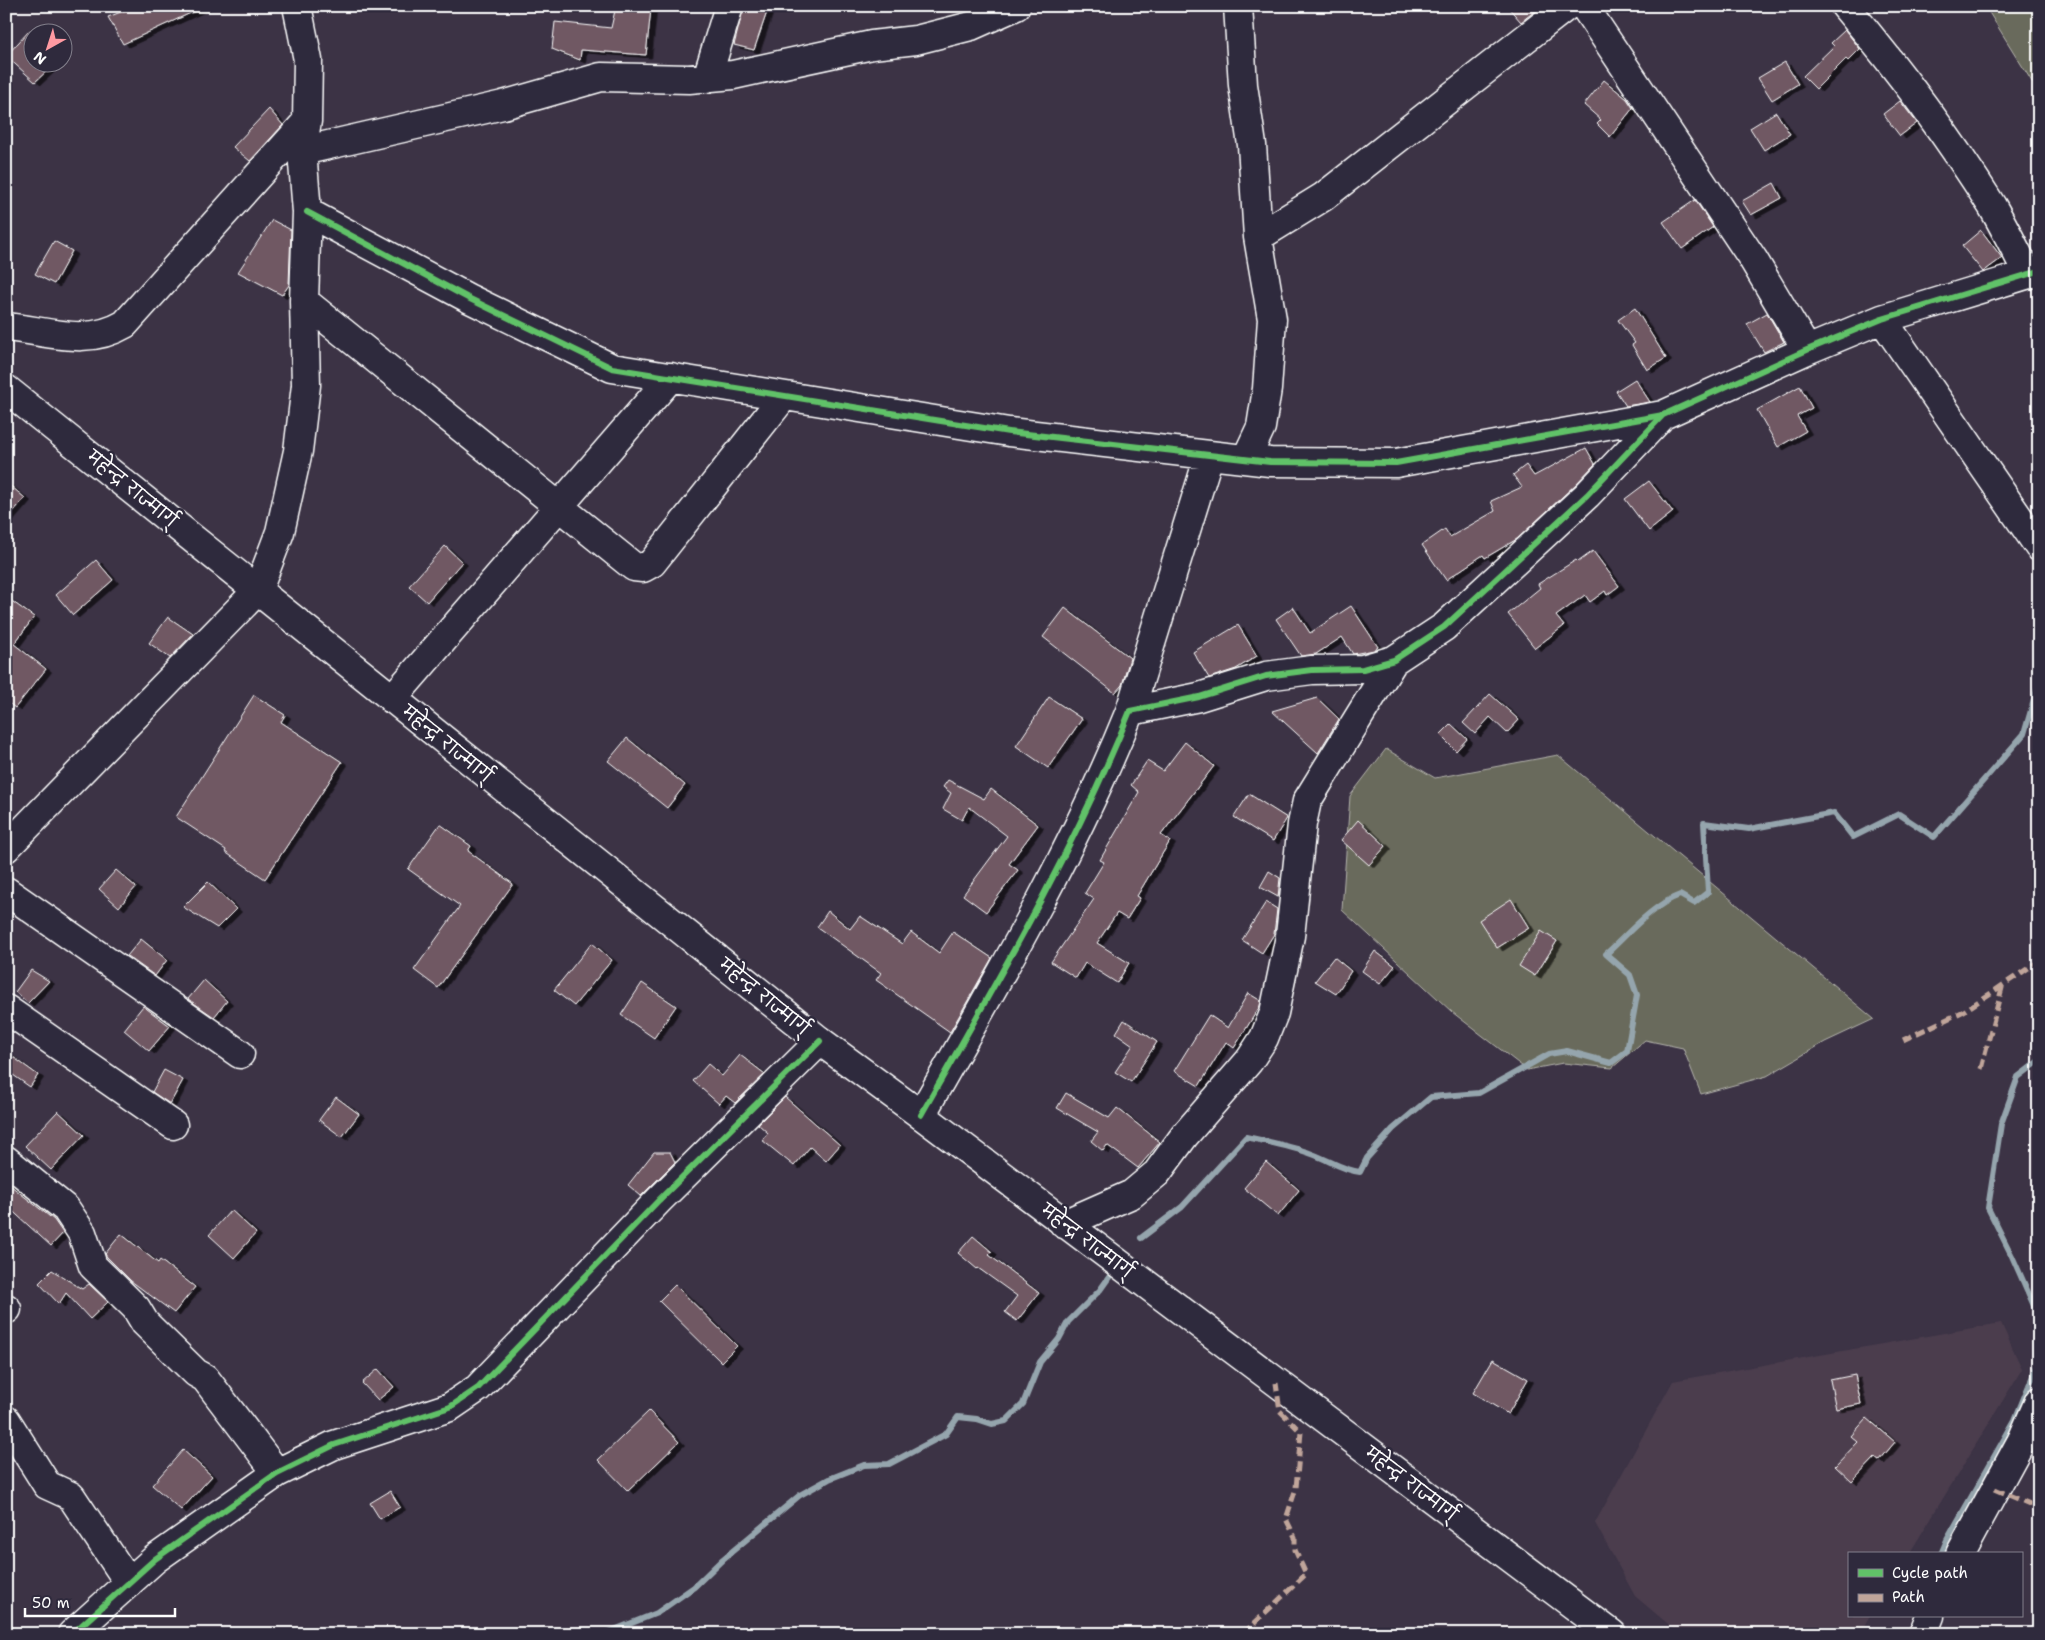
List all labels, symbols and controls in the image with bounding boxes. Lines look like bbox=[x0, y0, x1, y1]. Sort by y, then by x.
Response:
north arrow bbox=[22, 22, 72, 72]
text: N bbox=[30, 48, 50, 69]
street label: महेन्द्र राज्मार्ग् bbox=[80, 441, 186, 535]
street label: महेन्द्र राज्मार्ग् bbox=[395, 696, 501, 790]
street label: महेन्द्र राज्मार्ग् bbox=[712, 949, 818, 1043]
street label: महेन्द्र राज्मार्ग् bbox=[1034, 1194, 1142, 1285]
street label: महेन्द्र राज्मार्ग् bbox=[1358, 1437, 1466, 1528]
legend bbox=[1848, 1552, 2022, 1618]
text: Cycle path bbox=[1892, 1563, 1968, 1583]
scale bar bbox=[25, 1585, 175, 1617]
text: Path bbox=[1892, 1587, 1925, 1607]
text: 50 m bbox=[32, 1593, 70, 1613]

